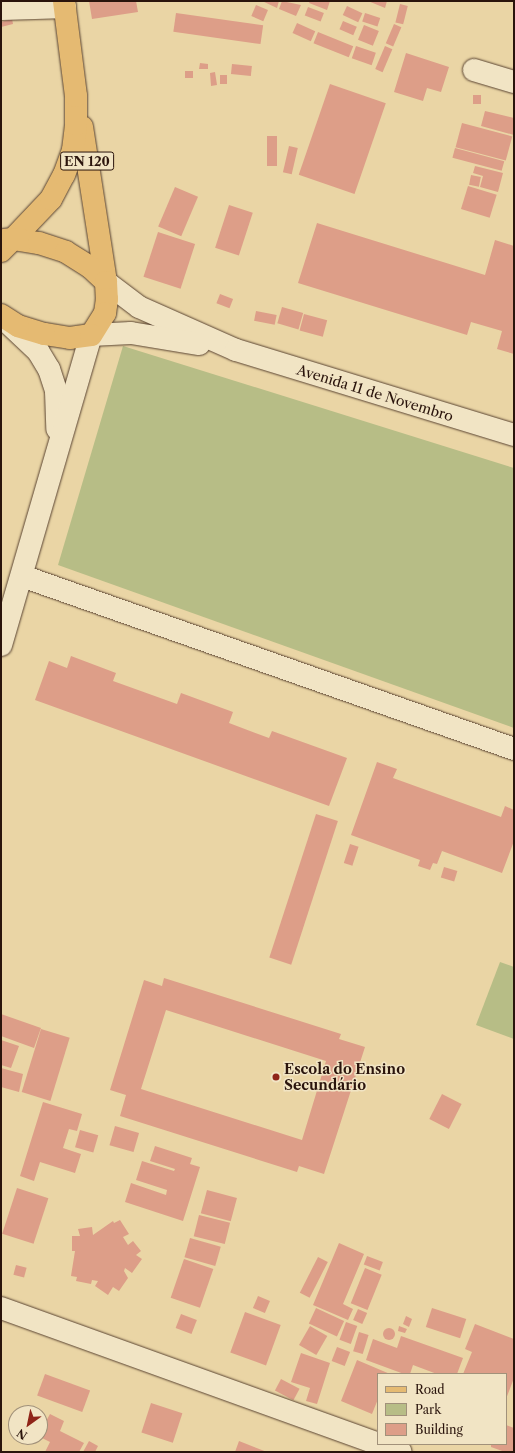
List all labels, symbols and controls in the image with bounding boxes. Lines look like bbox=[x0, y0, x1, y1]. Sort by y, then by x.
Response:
road number: EN 120 bbox=[60, 150, 114, 172]
street label: Avenida 11 de Novembro bbox=[295, 361, 455, 425]
place label: Escola do Ensino Secundário bbox=[284, 1061, 405, 1094]
marker: Escola do Ensino Secundário bbox=[271, 1072, 281, 1082]
legend bbox=[377, 1373, 507, 1445]
text: Road bbox=[415, 1382, 445, 1397]
text: Park bbox=[415, 1402, 441, 1417]
north arrow bbox=[8, 1405, 48, 1445]
text: Building bbox=[415, 1422, 463, 1437]
text: N bbox=[14, 1426, 30, 1443]

